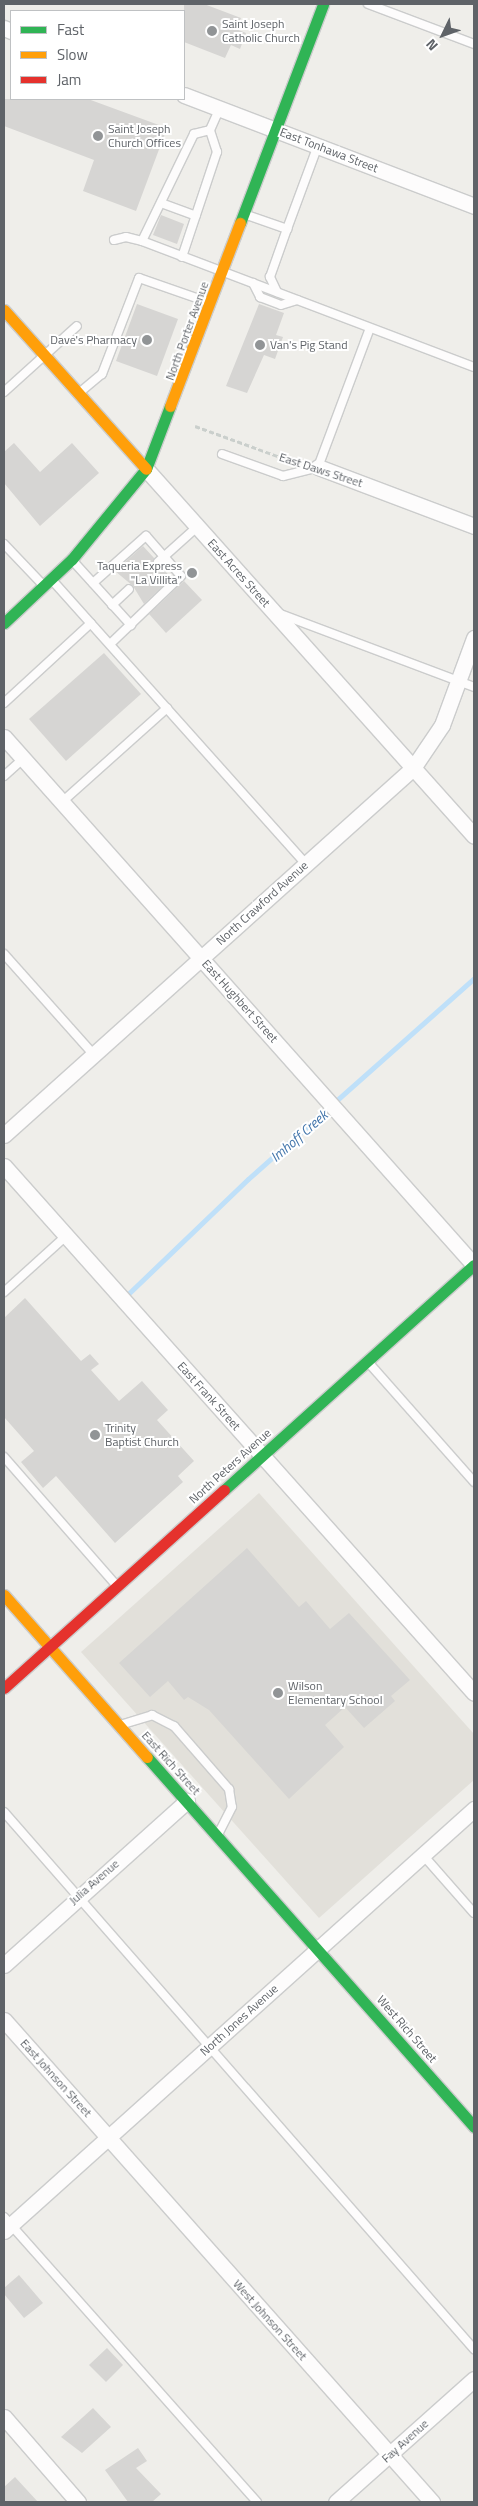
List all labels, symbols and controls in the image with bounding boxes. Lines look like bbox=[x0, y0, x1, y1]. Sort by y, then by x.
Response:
legend bbox=[10, 10, 185, 100]
north arrow bbox=[418, 10, 468, 60]
place label: Saint Joseph Catholic Church bbox=[222, 17, 300, 45]
text: Fast bbox=[57, 18, 84, 41]
marker: Saint Joseph Catholic Church bbox=[206, 25, 218, 37]
text: N bbox=[420, 35, 443, 56]
text: Slow bbox=[57, 43, 88, 66]
text: Jam bbox=[57, 68, 81, 91]
place label: Saint Joseph Church Offices bbox=[108, 122, 181, 150]
street label: East Tonhawa Street bbox=[278, 125, 380, 175]
marker: Saint Joseph Church Offices bbox=[92, 130, 104, 142]
street label: North Porter Avenue bbox=[162, 280, 212, 382]
place label: Dave's Pharmacy bbox=[50, 333, 137, 347]
marker: Dave's Pharmacy bbox=[141, 334, 153, 346]
place label: Van's Pig Stand bbox=[270, 338, 348, 352]
marker: Van's Pig Stand bbox=[254, 339, 266, 351]
street label: East Daws Street bbox=[277, 450, 365, 490]
street label: East Acres Street bbox=[205, 536, 273, 610]
place label: Taqueria Express "La Villita" bbox=[97, 559, 182, 587]
marker: Taqueria Express "La Villita" bbox=[186, 567, 198, 579]
street label: North Crawford Avenue bbox=[213, 858, 311, 948]
street label: East Hughbert Street bbox=[199, 957, 281, 1045]
water label: Imhoff Creek bbox=[267, 1107, 331, 1165]
street label: East Frank Street bbox=[175, 1359, 243, 1433]
place label: Trinity Baptist Church bbox=[105, 1421, 179, 1449]
street label: North Peters Avenue bbox=[186, 1425, 274, 1507]
marker: Trinity Baptist Church bbox=[89, 1429, 101, 1441]
place label: Wilson Elementary School bbox=[288, 1679, 382, 1707]
marker: Wilson Elementary School bbox=[272, 1687, 284, 1699]
street label: East Rich Street bbox=[139, 1728, 203, 1798]
street label: Julia Avenue bbox=[66, 1856, 122, 1908]
street label: North Jones Avenue bbox=[197, 1981, 281, 2059]
street label: West Rich Street bbox=[374, 1993, 440, 2065]
street label: East Johnson Street bbox=[17, 2036, 95, 2120]
street label: West Johnson Street bbox=[230, 2277, 310, 2363]
street label: Fay Avenue bbox=[379, 2416, 431, 2466]

